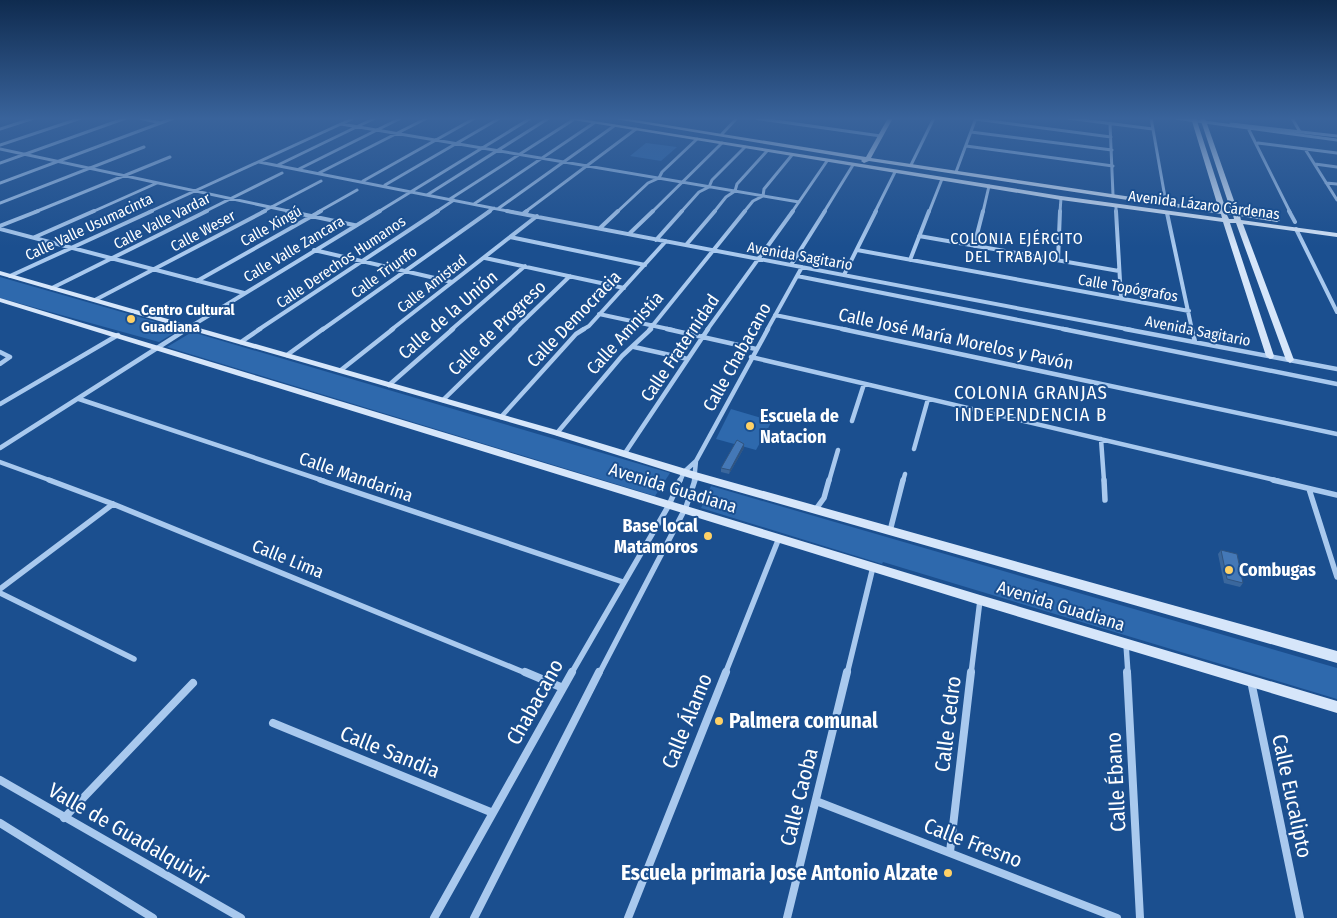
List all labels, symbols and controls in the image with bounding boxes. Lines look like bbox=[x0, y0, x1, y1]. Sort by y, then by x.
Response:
street label: Avenida Lázaro Cárdenas bbox=[1127, 187, 1281, 223]
street label: Calle Valle Vardar bbox=[111, 189, 214, 253]
street label: Calle Valle Usumacinta bbox=[22, 190, 156, 264]
street label: Calle Xingú bbox=[237, 202, 305, 250]
street label: Calle Weser bbox=[167, 206, 239, 256]
street label: Calle Valle Zancara bbox=[240, 212, 348, 286]
street label: Calle Derechos Humanos bbox=[273, 212, 409, 312]
district label: COLONIA EJÉRCITO DEL TRABAJO I bbox=[950, 229, 1084, 266]
street label: Avenida Sagitario bbox=[746, 238, 854, 274]
street label: Calle Triunfo bbox=[348, 242, 421, 302]
street label: Calle Amistad bbox=[394, 251, 470, 317]
street label: Calle de la Unión bbox=[394, 266, 502, 364]
street label: Calle Democracia bbox=[522, 266, 626, 372]
street label: Calle Topógrafos bbox=[1077, 270, 1179, 306]
street label: Calle de Progreso bbox=[444, 276, 550, 380]
street label: Calle Amnistía bbox=[582, 287, 668, 379]
street label: Calle Fraternidad bbox=[636, 290, 724, 406]
street label: Calle Chabacano bbox=[698, 299, 776, 415]
place label: Centro Cultural Guadiana bbox=[141, 301, 235, 336]
street label: Calle José María Morelos y Pavón bbox=[836, 303, 1076, 375]
street label: Avenida Sagitario bbox=[1144, 312, 1252, 350]
marker: Centro Cultural Guadiana bbox=[125, 313, 137, 325]
district label: COLONIA GRANJAS INDEPENDENCIA B bbox=[954, 381, 1108, 426]
place label: Escuela de Natacion bbox=[760, 405, 839, 448]
marker: Escuela de Natacion bbox=[744, 420, 756, 432]
street label: Calle Mandarina bbox=[296, 447, 416, 507]
street label: Avenida Guadiana bbox=[606, 458, 740, 518]
place label: Base local Matamoros bbox=[614, 515, 698, 558]
marker: Base local Matamoros bbox=[702, 530, 714, 542]
street label: Calle Lima bbox=[249, 535, 327, 583]
place label: Combugas bbox=[1239, 559, 1316, 581]
marker: Combugas bbox=[1223, 564, 1235, 576]
street label: Avenida Guadiana bbox=[994, 576, 1128, 636]
street label: Chabacano bbox=[501, 654, 569, 750]
street label: Calle Álamo bbox=[656, 669, 718, 773]
street label: Calle Cedro bbox=[929, 675, 967, 773]
place label: Palmera comunal bbox=[729, 708, 878, 734]
marker: Palmera comunal bbox=[713, 715, 725, 727]
street label: Calle Sandia bbox=[336, 720, 444, 784]
street label: Calle Ébano bbox=[1100, 731, 1132, 833]
street label: Calle Eucalipto bbox=[1266, 732, 1318, 860]
street label: Calle Caoba bbox=[774, 745, 824, 849]
street label: Valle de Guadalquivir bbox=[44, 777, 215, 891]
street label: Calle Fresno bbox=[920, 812, 1026, 874]
place label: Escuela primaria Jose Antonio Alzate bbox=[621, 860, 938, 886]
marker: Escuela primaria Jose Antonio Alzate bbox=[942, 867, 954, 879]

